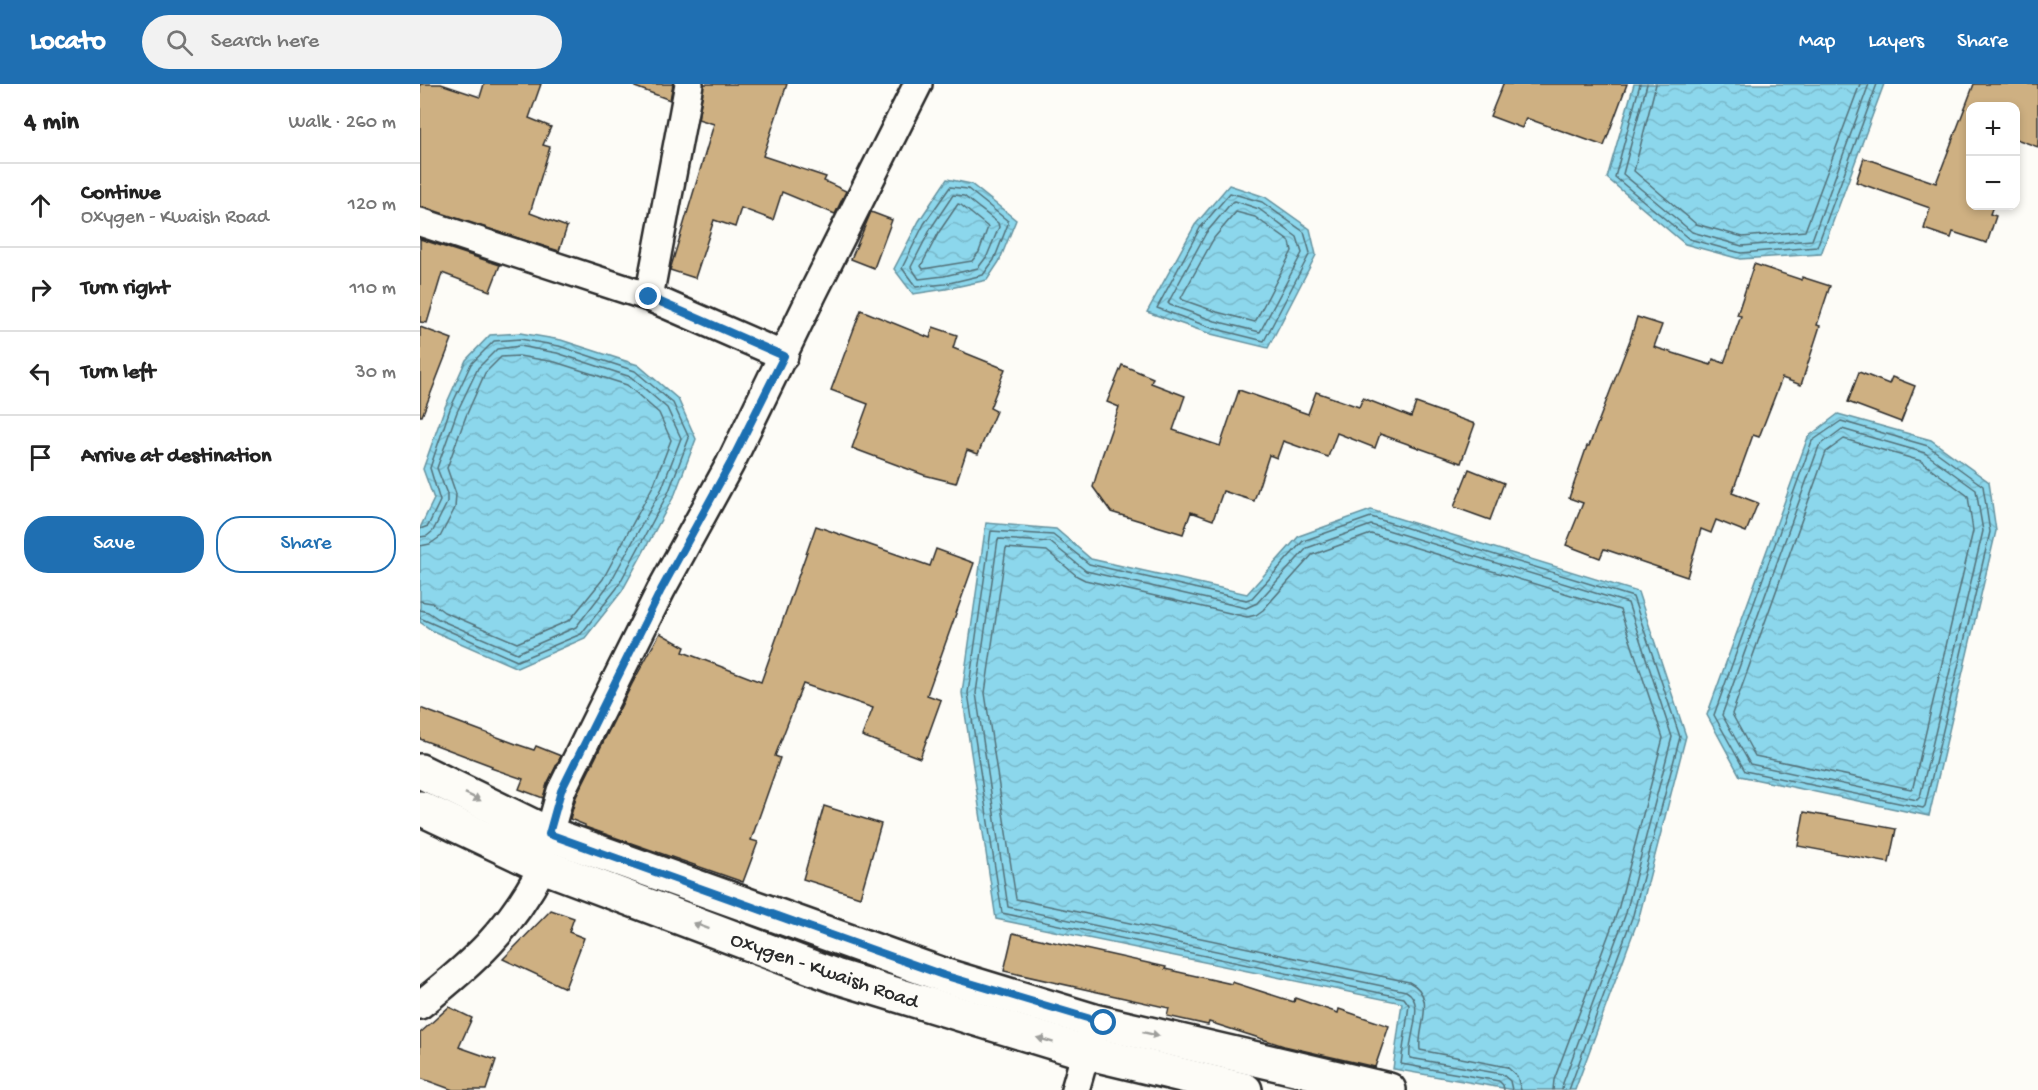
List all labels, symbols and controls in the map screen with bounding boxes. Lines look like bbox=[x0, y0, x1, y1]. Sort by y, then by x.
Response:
search box bbox=[142, 15, 562, 69]
text: Locato bbox=[30, 26, 106, 59]
icon: search bbox=[163, 26, 196, 59]
text: Search here bbox=[211, 29, 319, 55]
text: Map bbox=[1799, 30, 1835, 55]
text: Layers bbox=[1868, 30, 1924, 55]
text: Share bbox=[1957, 30, 2008, 55]
map controls bbox=[1966, 102, 2020, 210]
button: + bbox=[1966, 102, 2020, 156]
text: 4 min bbox=[24, 108, 79, 139]
text: Walk · 260 m bbox=[289, 112, 396, 135]
button: − bbox=[1966, 156, 2020, 210]
text: Continue bbox=[81, 181, 161, 207]
icon: ahead bbox=[24, 189, 57, 222]
text: 120 m bbox=[348, 194, 396, 217]
text: Oxygen - Kwaish Road bbox=[81, 207, 269, 230]
icon: right bbox=[24, 273, 57, 306]
text: Turn right bbox=[81, 276, 169, 302]
text: 110 m bbox=[350, 278, 396, 301]
route end bbox=[635, 283, 661, 309]
icon: left bbox=[24, 357, 57, 390]
text: Turn left bbox=[81, 360, 155, 386]
text: 30 m bbox=[355, 362, 396, 385]
icon: arrive bbox=[24, 441, 57, 474]
text: Arrive at destination bbox=[81, 444, 271, 470]
button: Save bbox=[24, 516, 204, 573]
button: Share bbox=[216, 516, 396, 573]
one-way arrow bbox=[464, 793, 481, 802]
one-way arrow bbox=[692, 920, 710, 930]
street label: Oxygen - Kwaish Road bbox=[727, 928, 923, 1017]
route start bbox=[1090, 1009, 1116, 1035]
one-way arrow bbox=[1142, 1030, 1161, 1039]
one-way arrow bbox=[1036, 1035, 1054, 1044]

